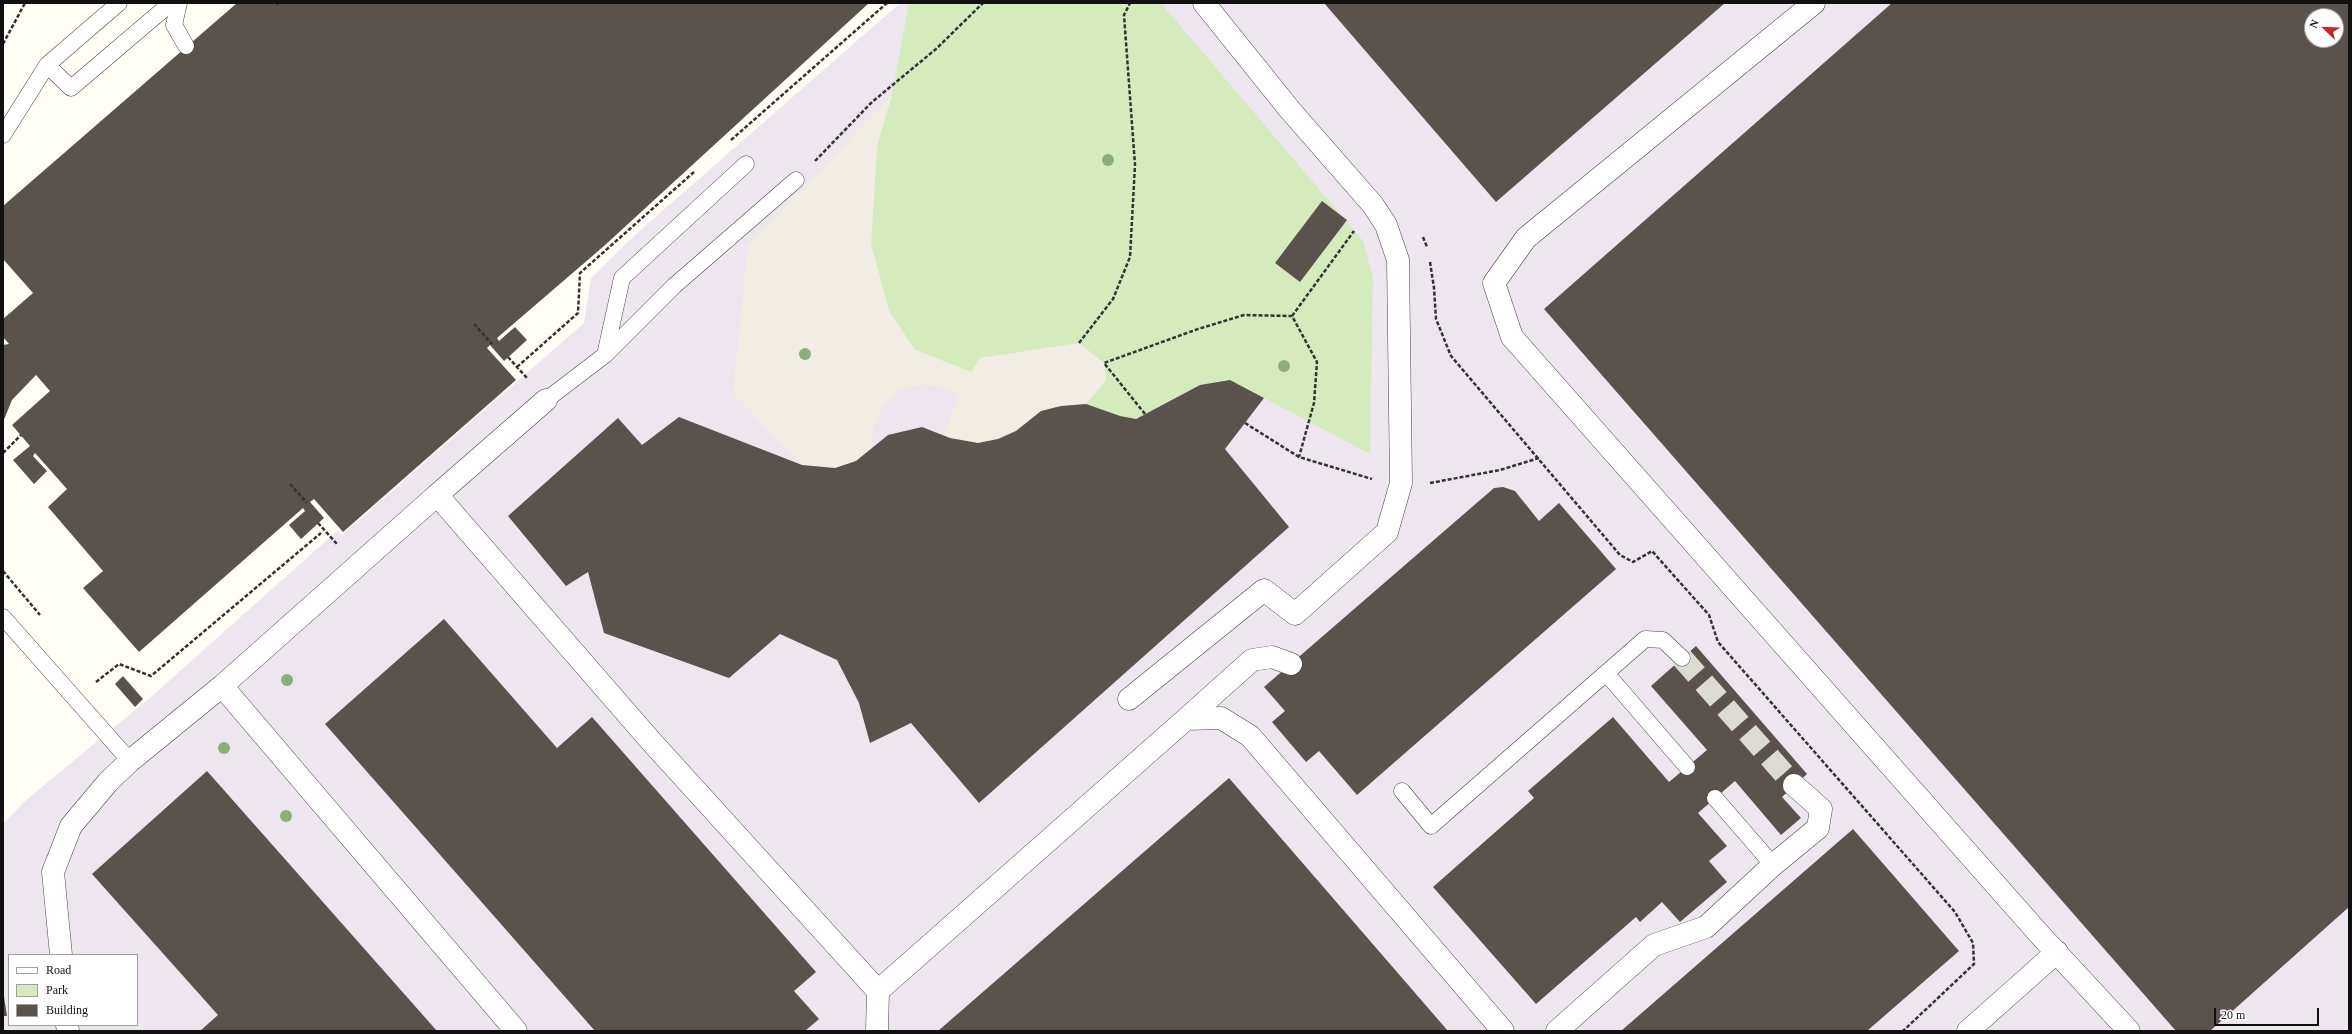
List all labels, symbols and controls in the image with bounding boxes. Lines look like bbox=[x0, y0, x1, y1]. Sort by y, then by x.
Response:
north arrow bbox=[2304, 8, 2344, 48]
text: N bbox=[2307, 18, 2321, 30]
legend bbox=[8, 954, 138, 1026]
text: Road bbox=[46, 963, 71, 977]
text: Park bbox=[46, 983, 68, 997]
scale bar bbox=[2216, 1000, 2321, 1026]
text: Building bbox=[46, 1003, 88, 1017]
text: 20 m bbox=[2221, 1008, 2245, 1022]

